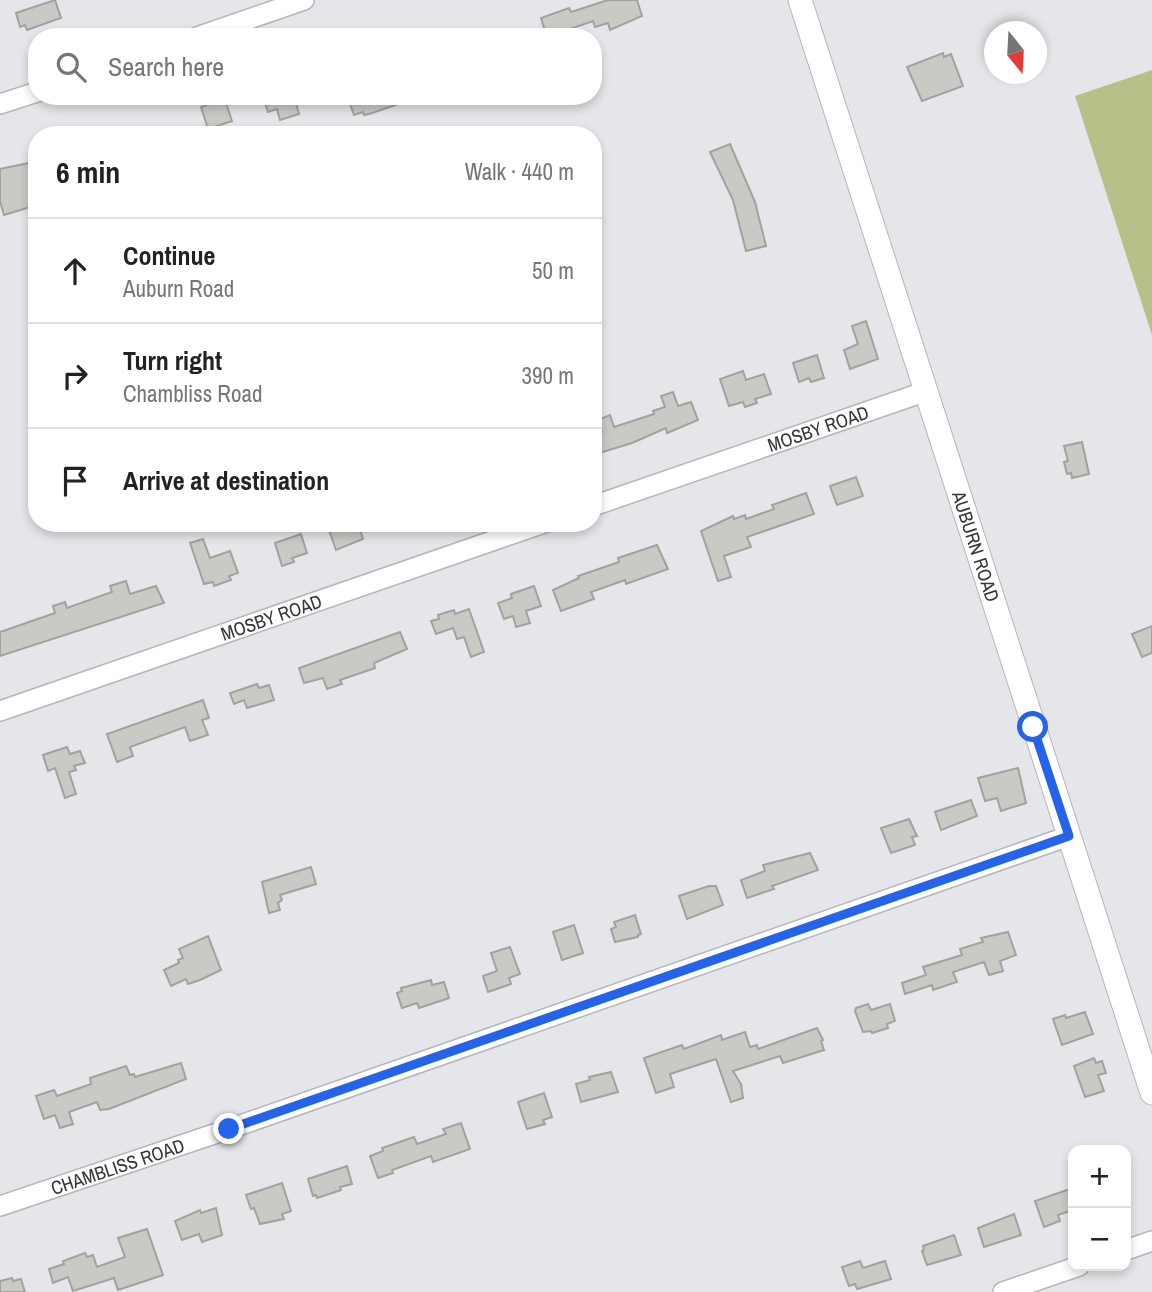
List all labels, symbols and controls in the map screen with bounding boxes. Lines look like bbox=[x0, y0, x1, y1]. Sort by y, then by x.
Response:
north arrow bbox=[984, 21, 1047, 84]
search box bbox=[28, 28, 602, 105]
icon: search bbox=[52, 48, 90, 86]
text: Search here bbox=[108, 49, 224, 84]
text: 6 min bbox=[56, 152, 120, 192]
text: Walk · 440 m bbox=[465, 156, 574, 187]
text: Continue bbox=[123, 238, 215, 273]
icon: ahead bbox=[56, 252, 94, 290]
text: 50 m bbox=[532, 255, 574, 286]
text: Auburn Road bbox=[123, 273, 234, 304]
text: Turn right bbox=[123, 343, 222, 378]
icon: right bbox=[56, 357, 94, 395]
text: 390 m bbox=[522, 360, 574, 391]
text: Chambliss Road bbox=[123, 378, 262, 409]
street label: MOSBY ROAD bbox=[764, 399, 872, 458]
icon: arrive bbox=[56, 462, 94, 500]
text: Arrive at destination bbox=[123, 463, 329, 498]
street label: AUBURN ROAD bbox=[946, 487, 1006, 605]
street label: MOSBY ROAD bbox=[217, 588, 325, 647]
route start bbox=[1017, 711, 1048, 742]
route end bbox=[213, 1113, 244, 1144]
street label: CHAMBLISS ROAD bbox=[47, 1132, 188, 1201]
map controls bbox=[1068, 1145, 1131, 1271]
button: + bbox=[1068, 1145, 1131, 1208]
button: − bbox=[1068, 1208, 1131, 1271]

